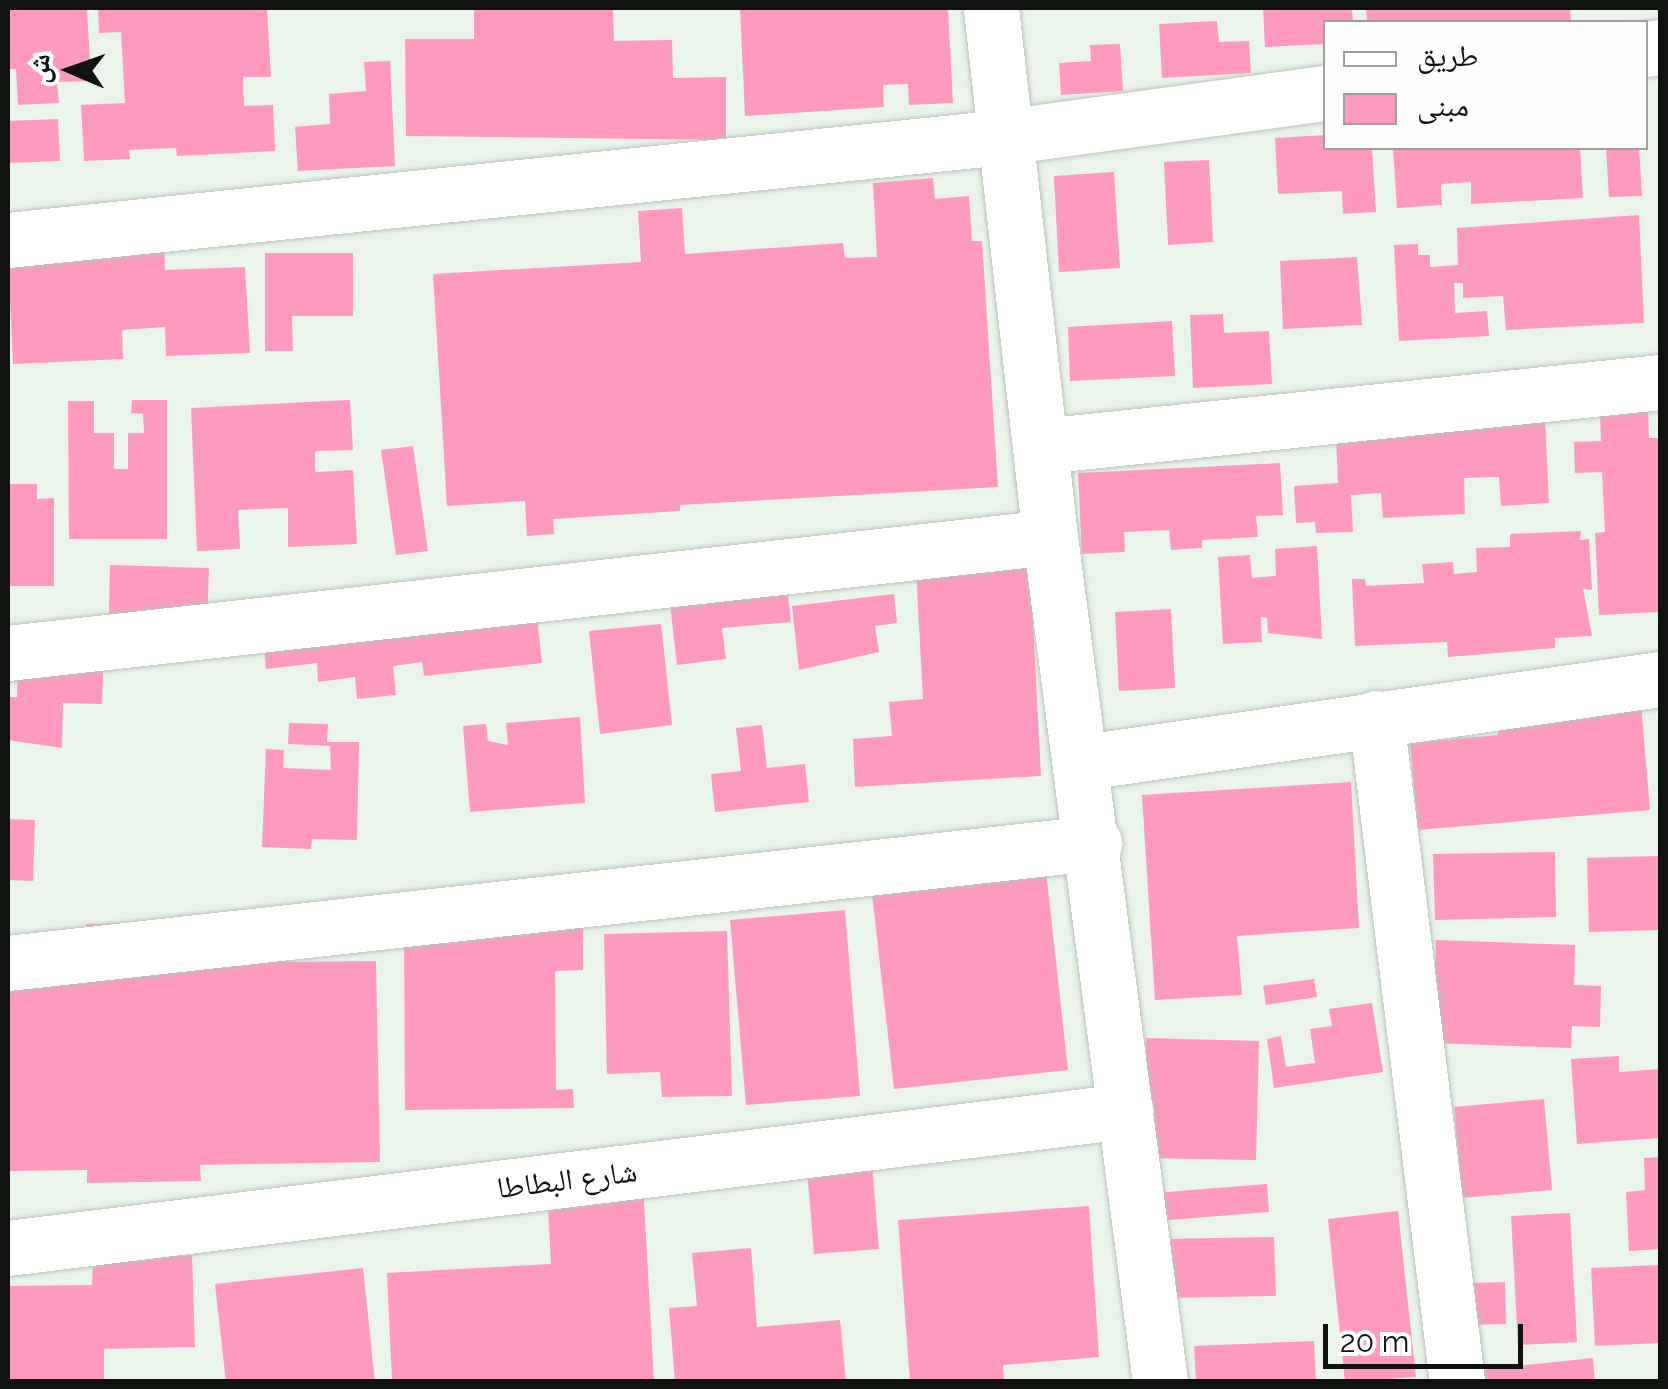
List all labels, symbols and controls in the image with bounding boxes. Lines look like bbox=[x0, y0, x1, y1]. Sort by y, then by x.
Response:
north arrow bbox=[20, 20, 120, 120]
legend bbox=[1323, 20, 1648, 150]
text: طريق bbox=[1417, 38, 1478, 73]
text: ش bbox=[23, 54, 57, 84]
text: مبنى bbox=[1417, 88, 1469, 123]
street label: شارع البطاطا bbox=[495, 1154, 639, 1206]
scale bar bbox=[1328, 1304, 1528, 1366]
text: 20 m bbox=[1340, 1324, 1409, 1359]

